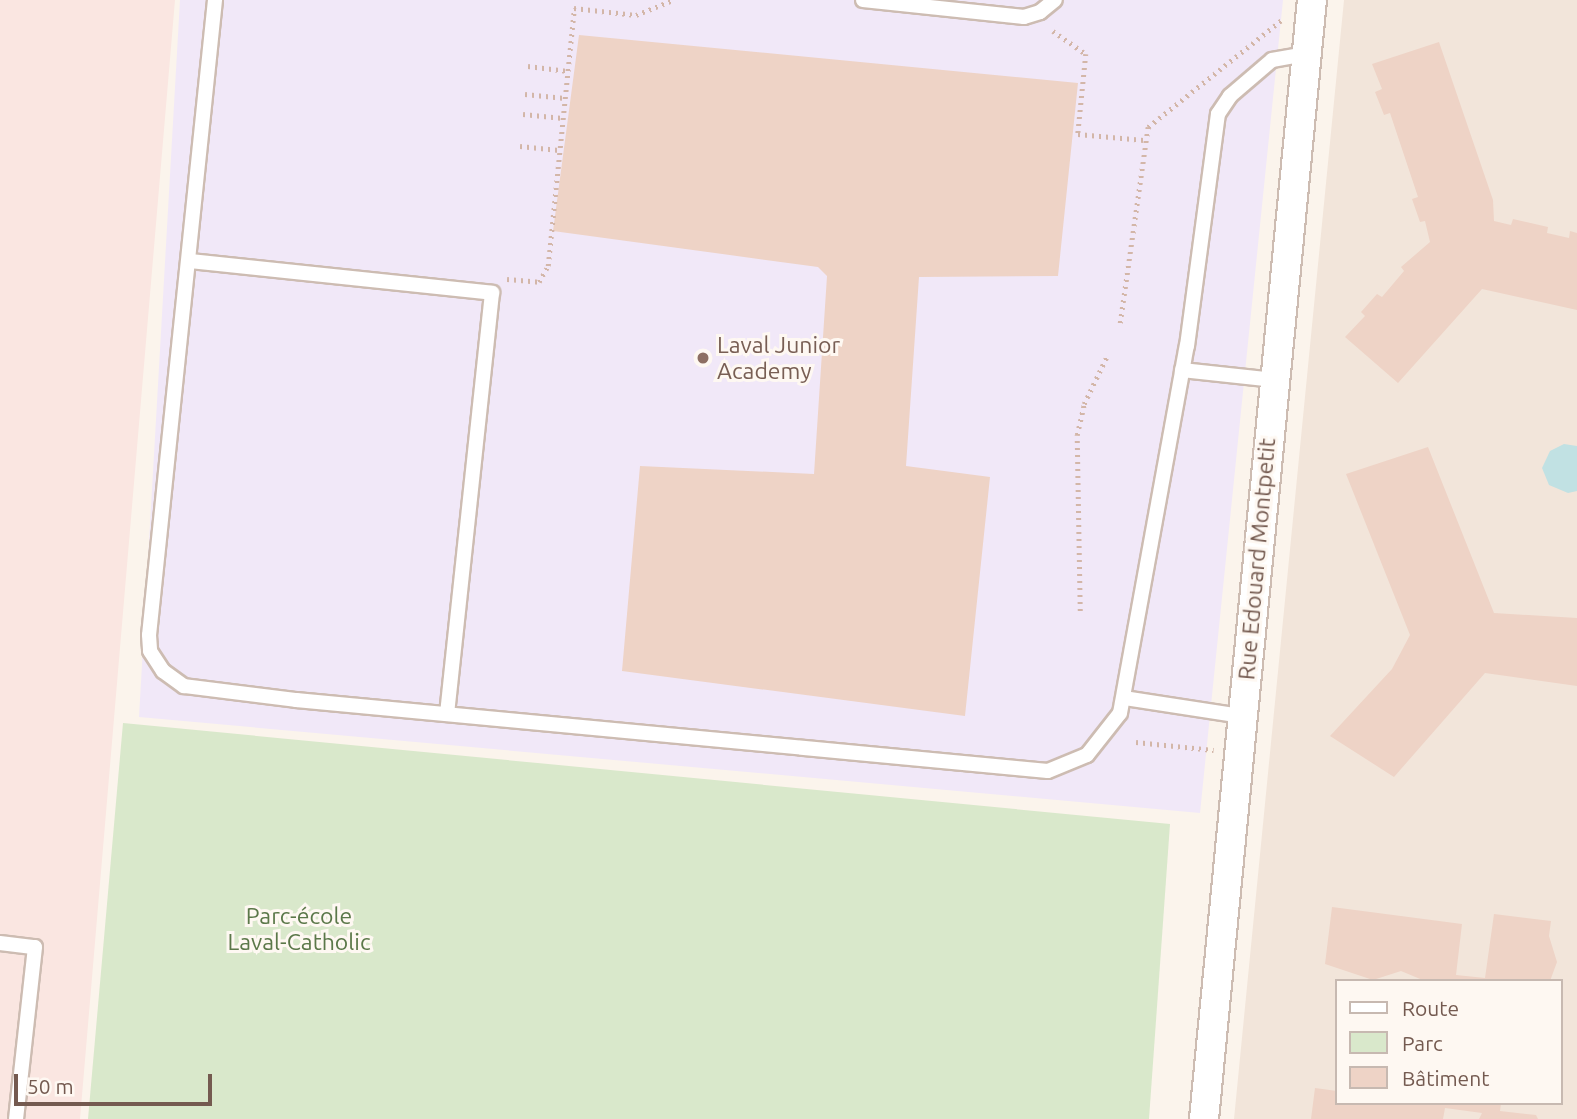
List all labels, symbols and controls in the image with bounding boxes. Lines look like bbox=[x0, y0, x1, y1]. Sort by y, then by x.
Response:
place label: Laval Junior Academy bbox=[717, 331, 840, 385]
marker: Laval Junior Academy bbox=[695, 350, 711, 366]
street label: Rue Edouard Montpetit bbox=[1233, 437, 1281, 681]
park label: Parc-école Laval-Catholic bbox=[227, 902, 371, 956]
legend bbox=[1336, 979, 1563, 1105]
text: Route bbox=[1402, 996, 1459, 1020]
text: Parc bbox=[1402, 1031, 1443, 1055]
scale bar bbox=[18, 1060, 215, 1104]
text: Bâtiment bbox=[1402, 1066, 1489, 1090]
text: 50 m bbox=[27, 1074, 74, 1098]

